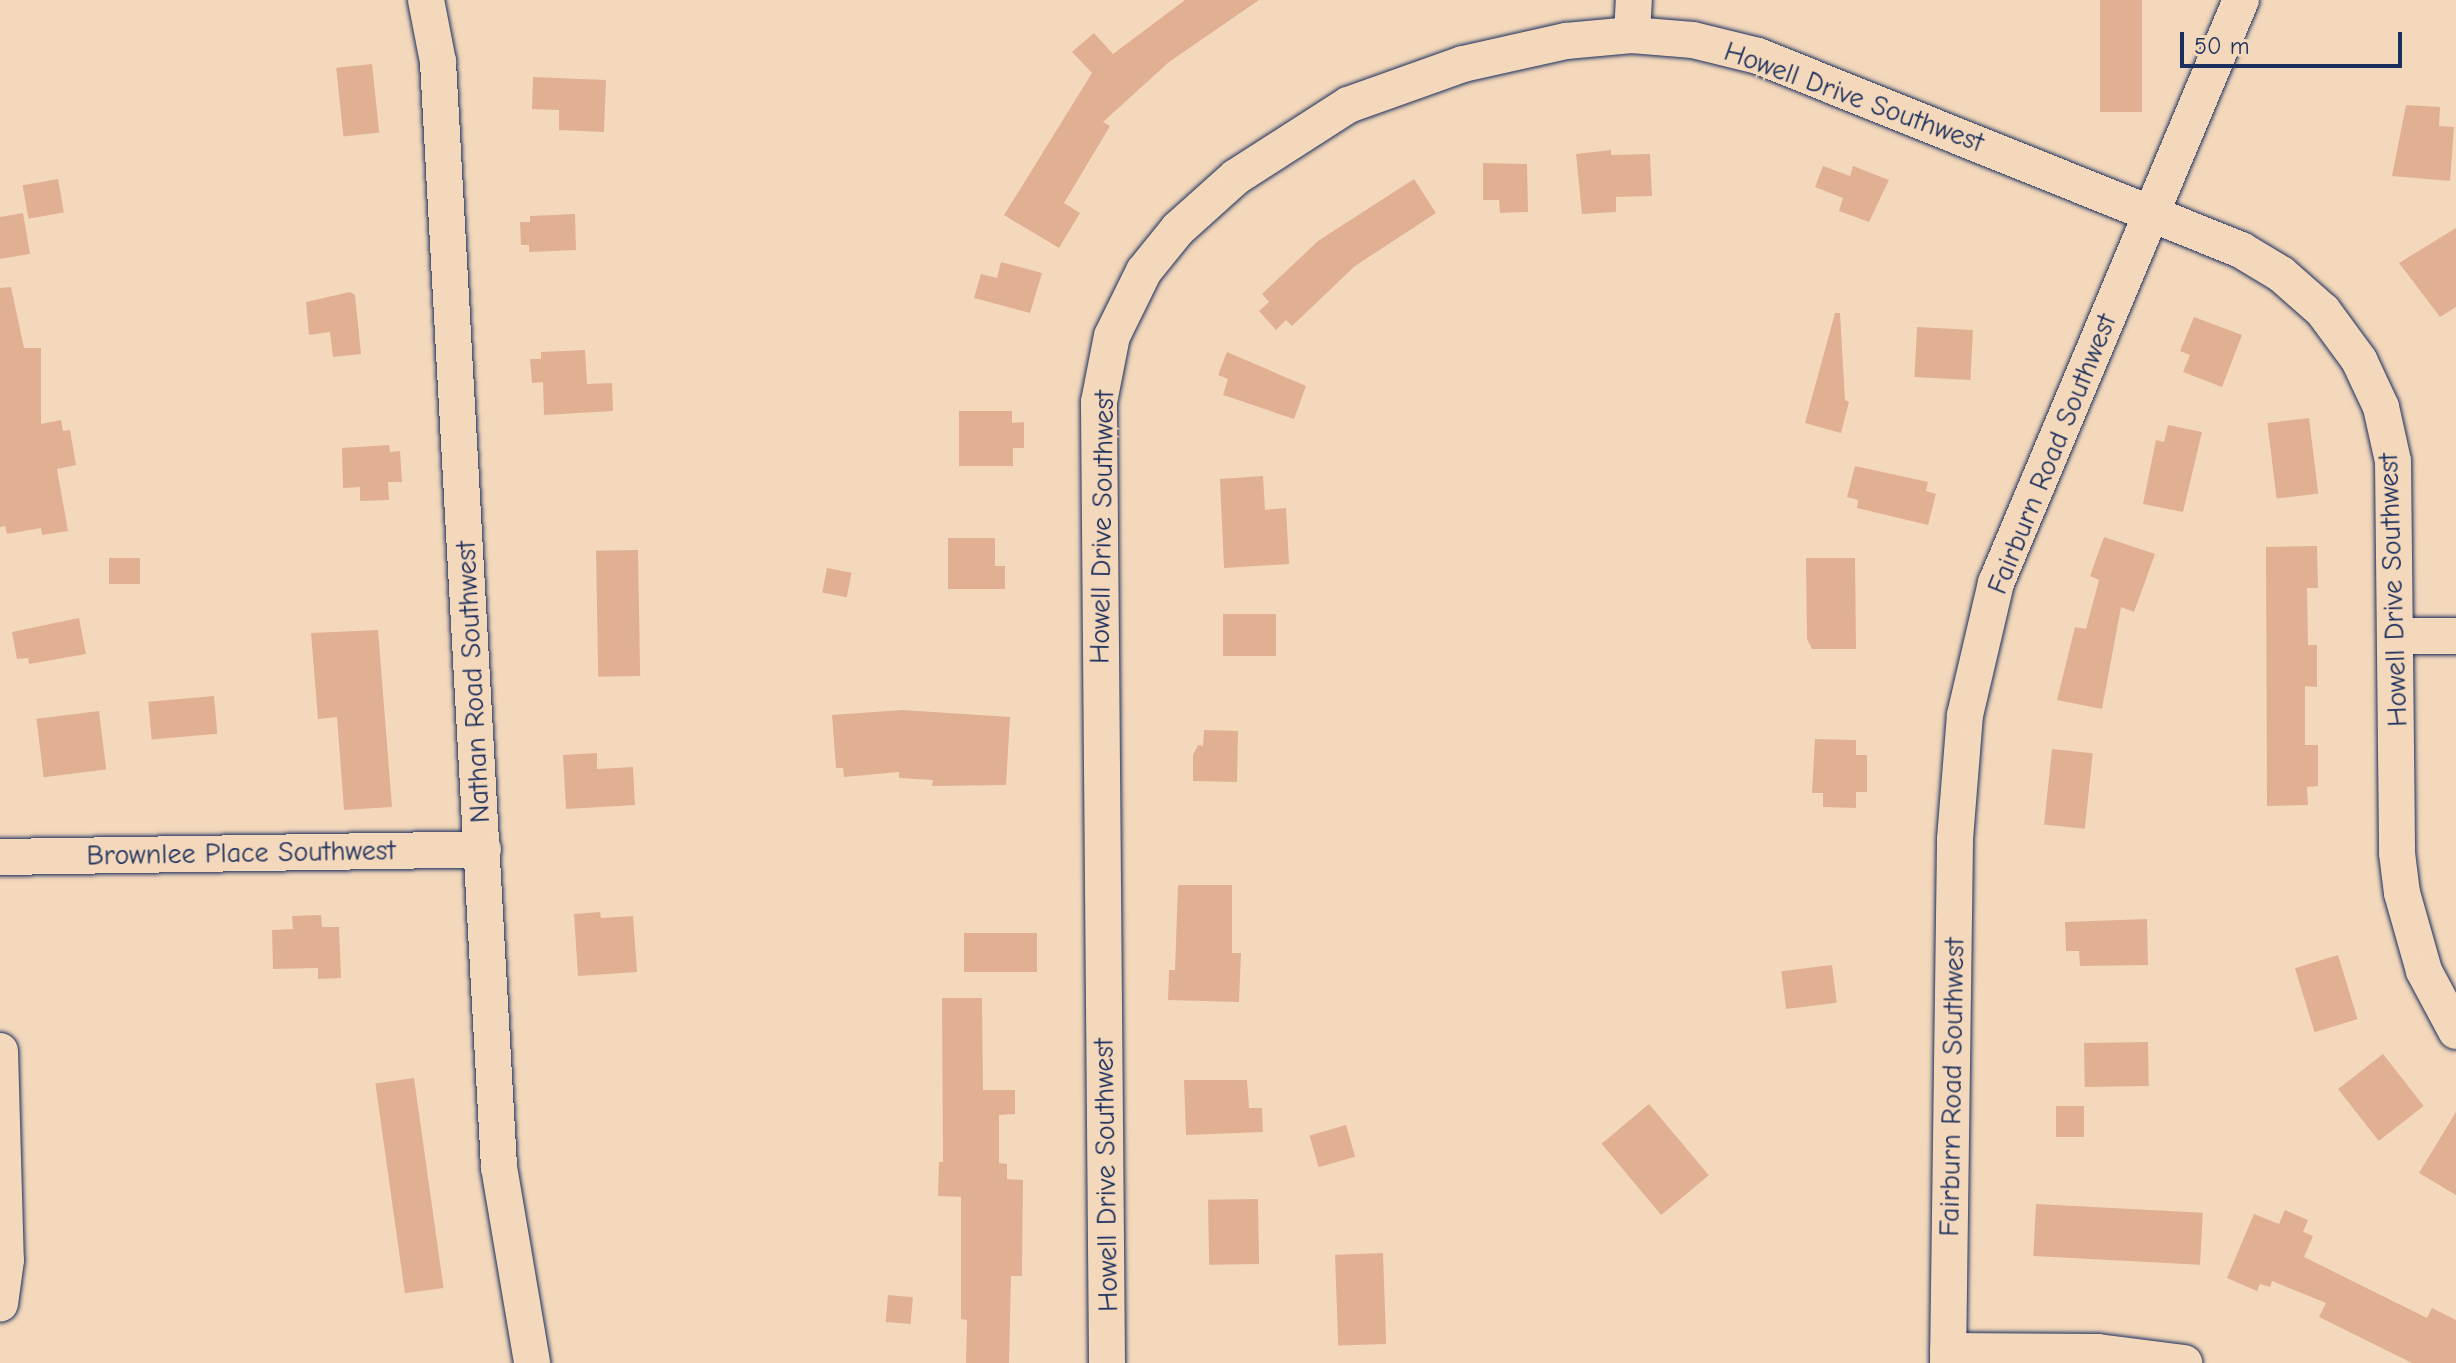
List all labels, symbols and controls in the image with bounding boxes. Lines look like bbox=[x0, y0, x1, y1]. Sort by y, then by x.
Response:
scale bar bbox=[2184, 16, 2406, 66]
text: 50 m bbox=[2194, 32, 2250, 60]
street label: Howell Drive Southwest bbox=[1720, 34, 1988, 160]
street label: Fairburn Road Southwest bbox=[1980, 309, 2124, 599]
street label: Howell Drive Southwest bbox=[1083, 390, 1121, 664]
street label: Howell Drive Southwest bbox=[2371, 453, 2415, 727]
street label: Nathan Road Southwest bbox=[449, 540, 497, 824]
street label: Brownlee Place Southwest bbox=[86, 834, 396, 872]
street label: Fairburn Road Southwest bbox=[1933, 937, 1971, 1237]
street label: Howell Drive Southwest bbox=[1087, 1038, 1125, 1312]

